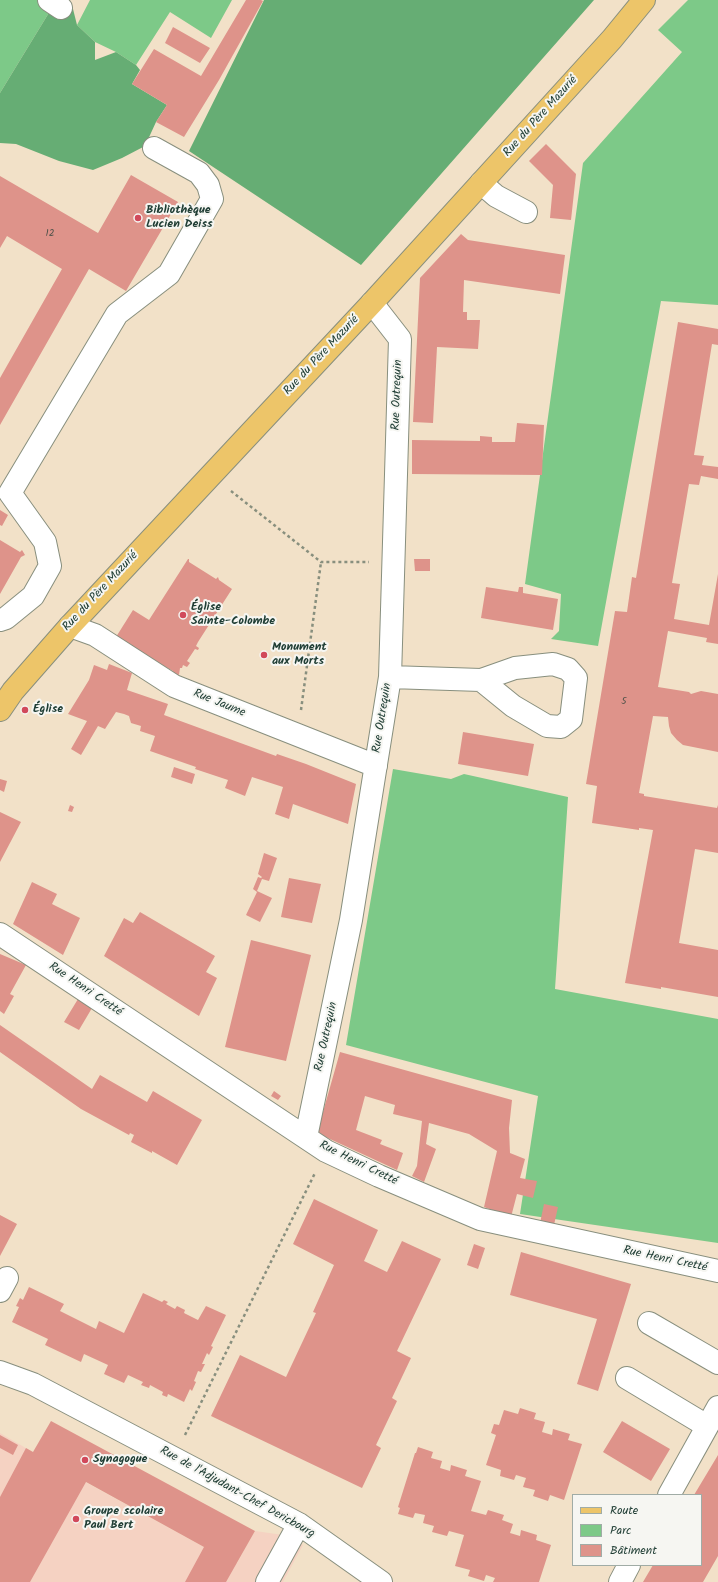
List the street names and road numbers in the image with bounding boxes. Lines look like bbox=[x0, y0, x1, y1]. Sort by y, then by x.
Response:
street label: Rue du Père Mazurié bbox=[501, 74, 581, 160]
street label: Rue du Père Mazurié bbox=[281, 313, 363, 399]
street label: Rue Outrequin bbox=[390, 359, 406, 431]
street label: Rue du Père Mazurié bbox=[60, 549, 142, 635]
street label: Rue Outrequin bbox=[370, 682, 396, 754]
street label: Rue Jaume bbox=[191, 687, 247, 721]
street label: Rue Henri Cretté bbox=[46, 960, 124, 1020]
street label: Rue Outrequin bbox=[313, 1001, 341, 1073]
street label: Rue Henri Cretté bbox=[316, 1139, 400, 1189]
street label: Rue Henri Cretté bbox=[622, 1244, 708, 1276]
street label: Rue de l'Adjudant-Chef Dericbourg bbox=[157, 1444, 317, 1542]

